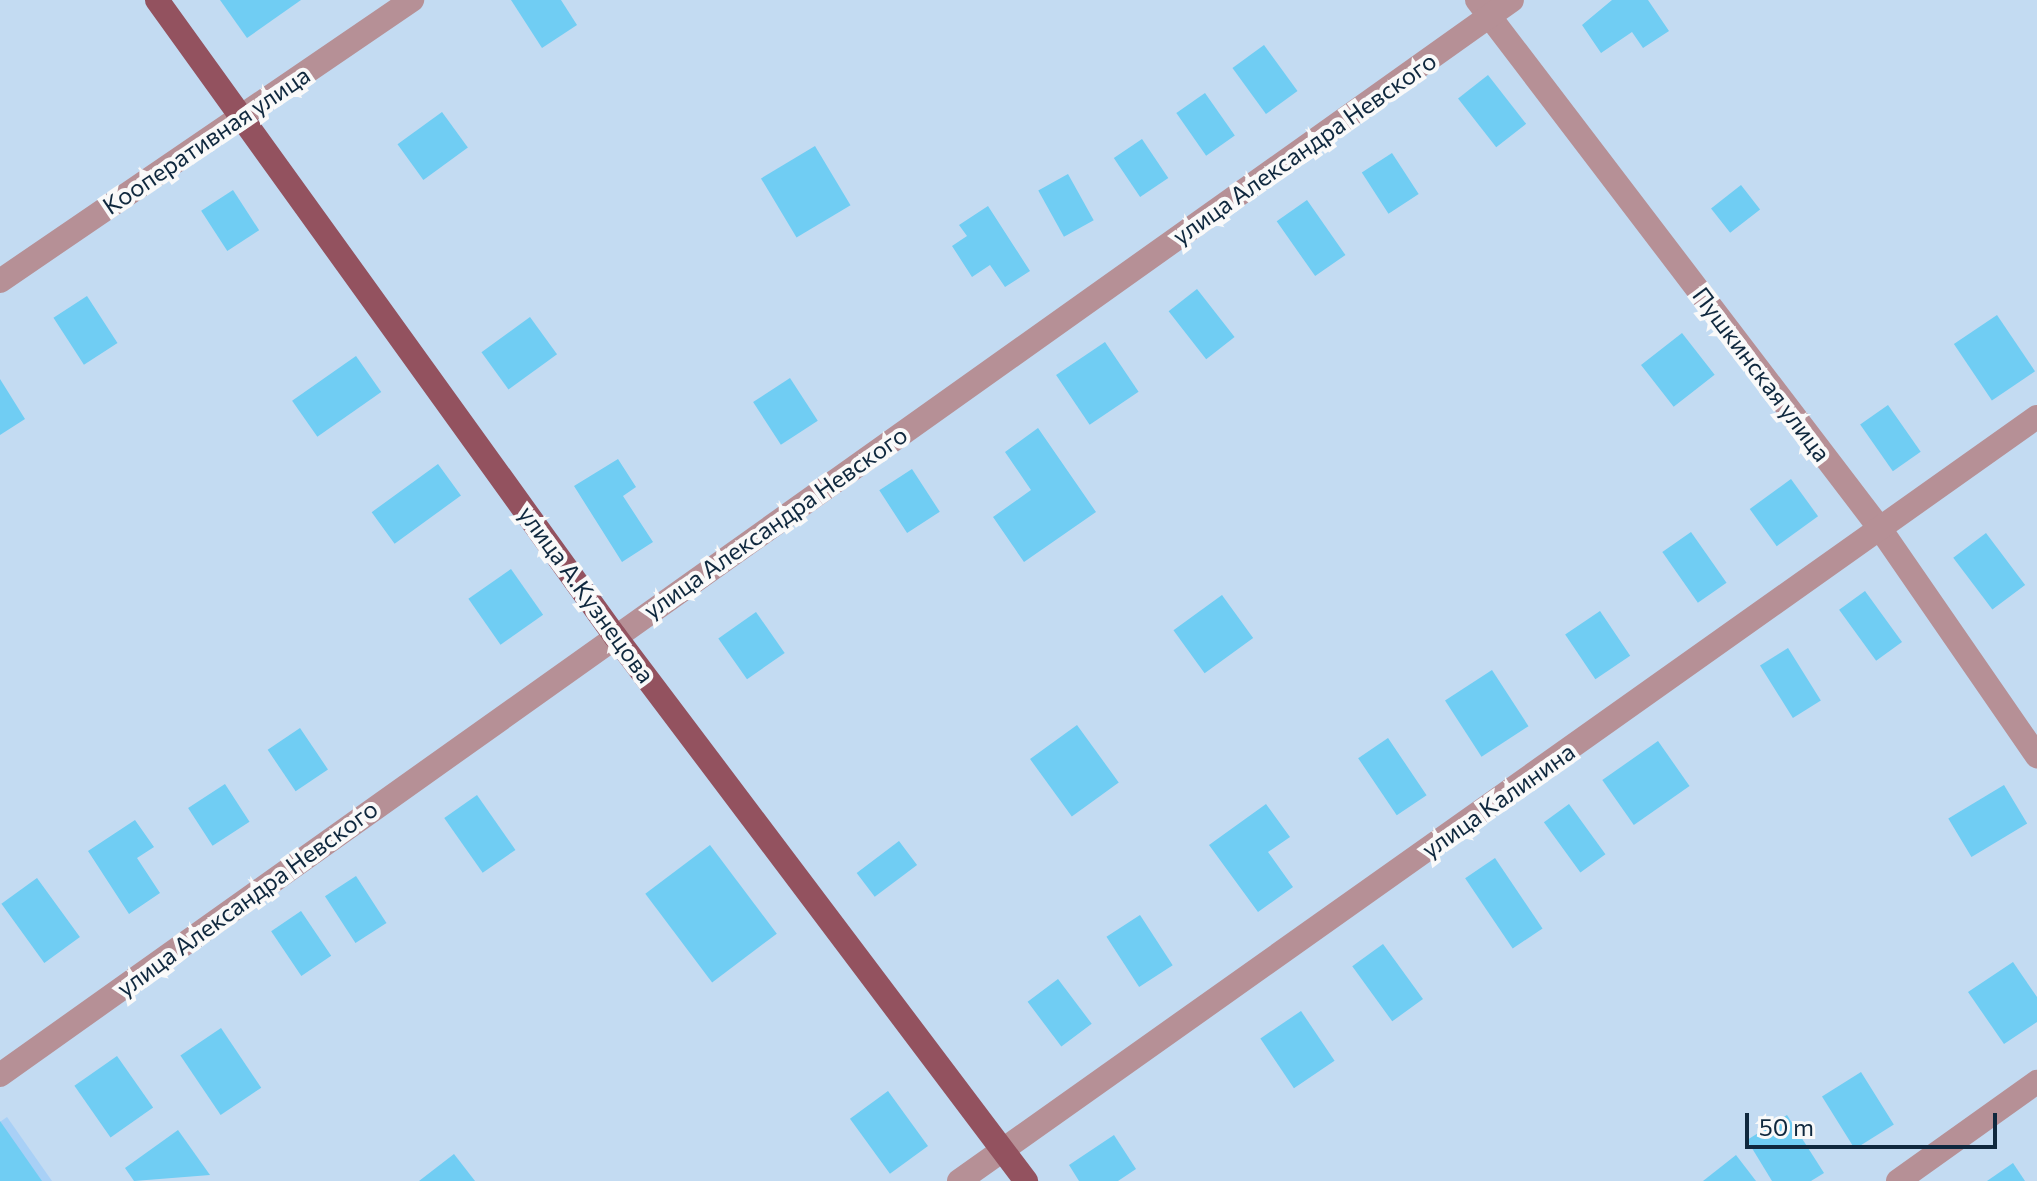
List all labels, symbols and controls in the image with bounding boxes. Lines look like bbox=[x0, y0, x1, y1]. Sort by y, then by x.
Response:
street label: улица Александра Невского bbox=[1167, 46, 1441, 250]
street label: Кооперативная улица bbox=[97, 60, 315, 220]
street label: Пушкинская улица bbox=[1687, 281, 1837, 467]
street label: улица Александра Невского bbox=[638, 420, 912, 624]
street label: улица А.Кузнецова bbox=[513, 500, 661, 688]
street label: улица Калинина bbox=[1416, 737, 1580, 863]
street label: улица Александра Невского bbox=[111, 794, 383, 1002]
scale bar bbox=[1749, 1097, 2001, 1147]
text: 50 m bbox=[1759, 1112, 1814, 1141]

